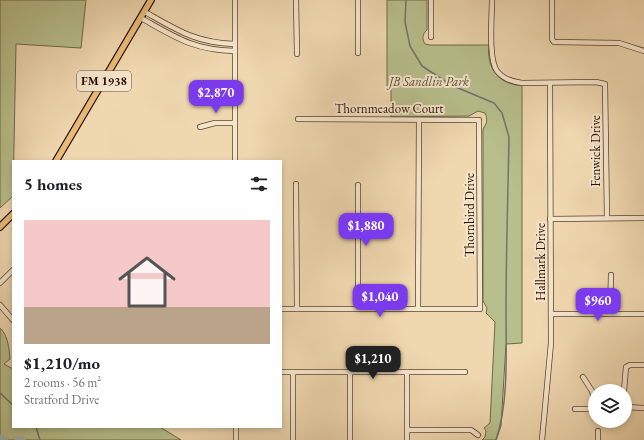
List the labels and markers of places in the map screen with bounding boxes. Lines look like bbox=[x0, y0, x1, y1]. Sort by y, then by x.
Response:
pin: $2,870 bbox=[183, 80, 249, 114]
pin: $1,880 bbox=[333, 213, 399, 247]
pin: $1,040 bbox=[347, 284, 413, 318]
pin: $960 bbox=[574, 288, 622, 322]
pin: $1,210 bbox=[340, 346, 406, 380]

